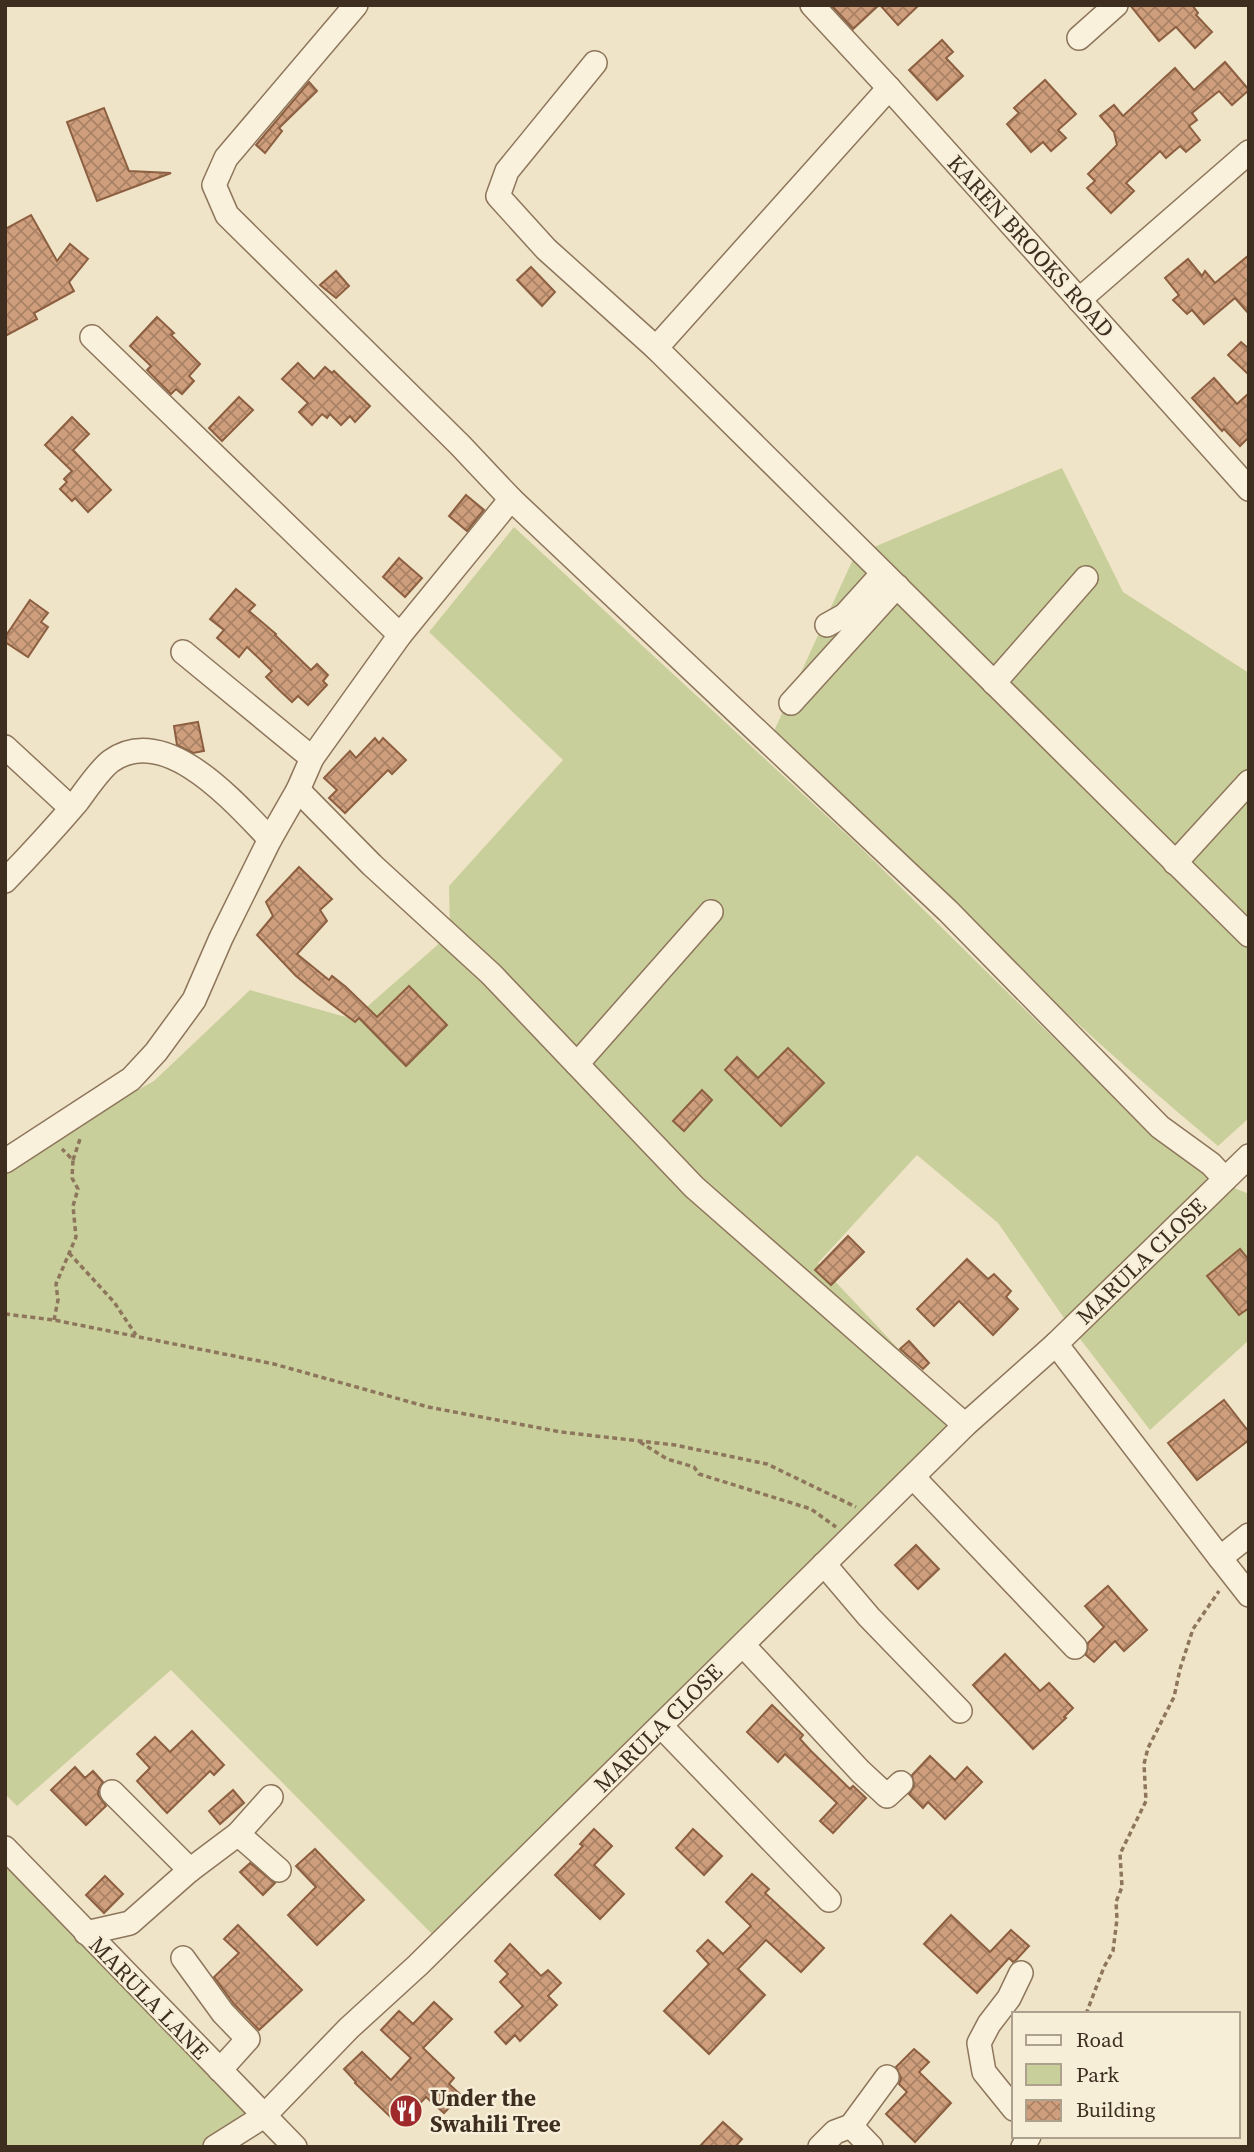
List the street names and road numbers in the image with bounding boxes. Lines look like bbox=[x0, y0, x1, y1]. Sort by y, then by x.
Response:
street label: KAREN BROOKS ROAD bbox=[940, 148, 1122, 344]
street label: MARULA CLOSE bbox=[1069, 1190, 1213, 1332]
street label: MARULA CLOSE bbox=[587, 1656, 730, 1799]
street label: MARULA LANE bbox=[82, 1929, 216, 2067]

